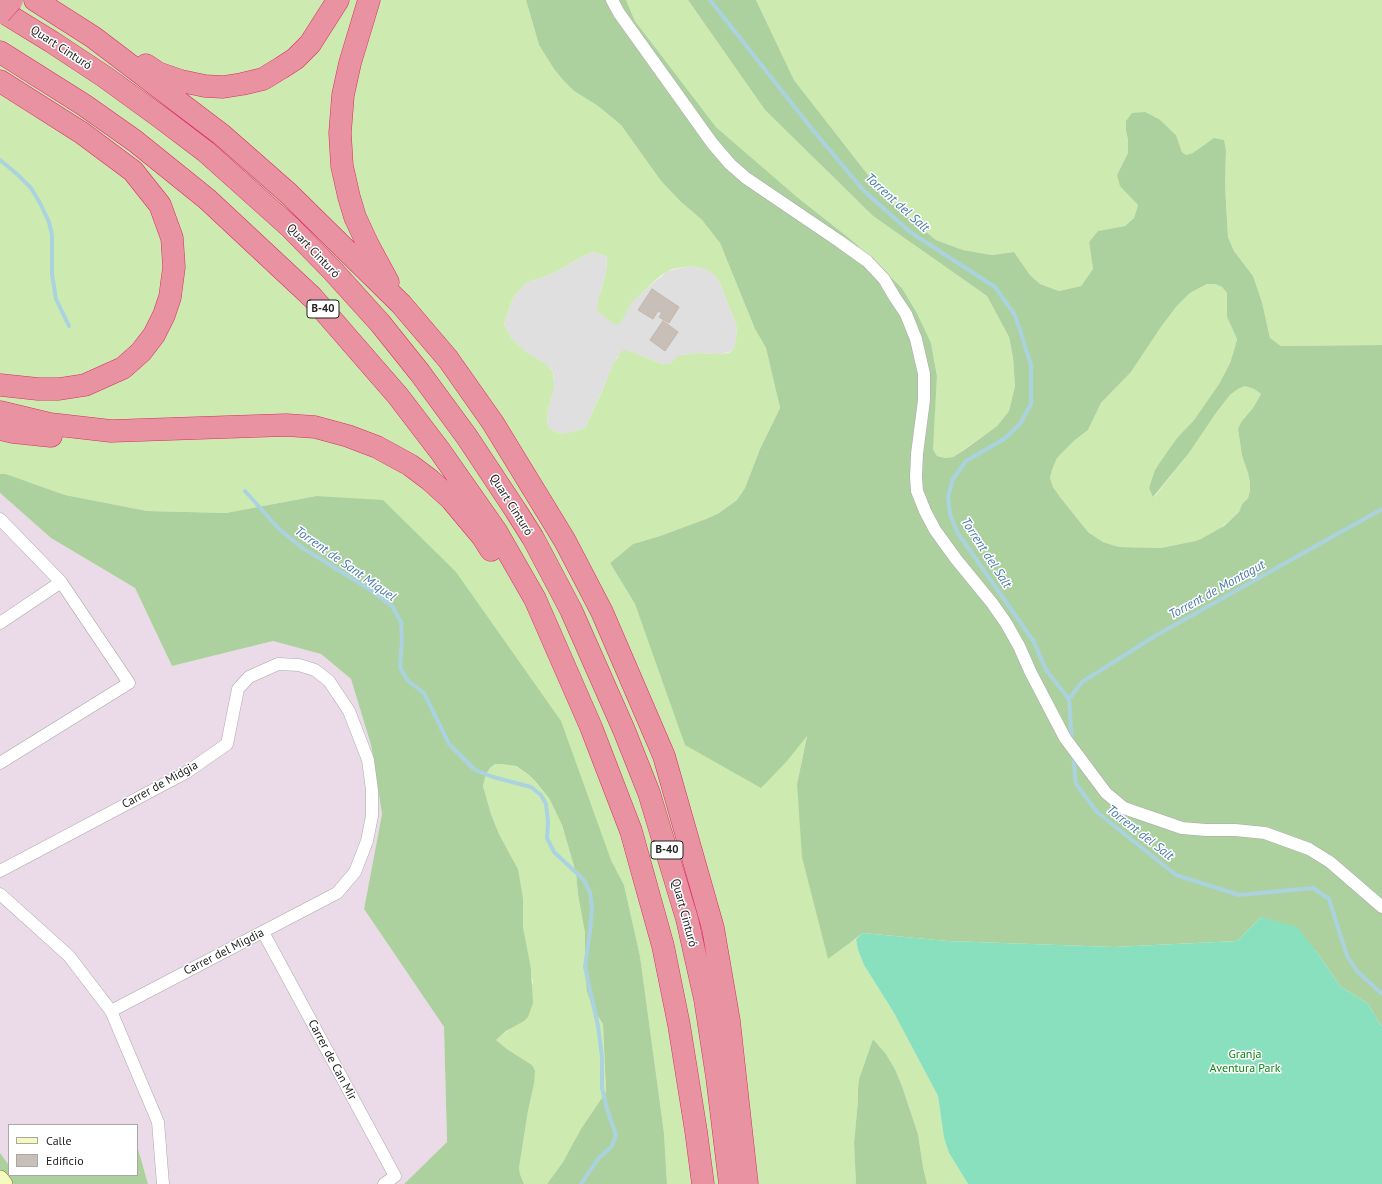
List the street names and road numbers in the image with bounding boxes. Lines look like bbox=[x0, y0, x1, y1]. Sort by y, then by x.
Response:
street label: Quart Cinturó bbox=[28, 23, 94, 73]
street label: Quart Cinturó bbox=[284, 221, 342, 281]
road number: B-40 bbox=[307, 300, 339, 318]
street label: Quart Cinturó bbox=[486, 471, 536, 539]
street label: Carrer de Midgia bbox=[119, 758, 201, 812]
road number: B-40 bbox=[651, 841, 683, 859]
street label: Quart Cinturó bbox=[668, 877, 700, 949]
street label: Carrer del Migdia bbox=[181, 926, 267, 978]
street label: Carrer de Can Mir bbox=[305, 1017, 359, 1103]

